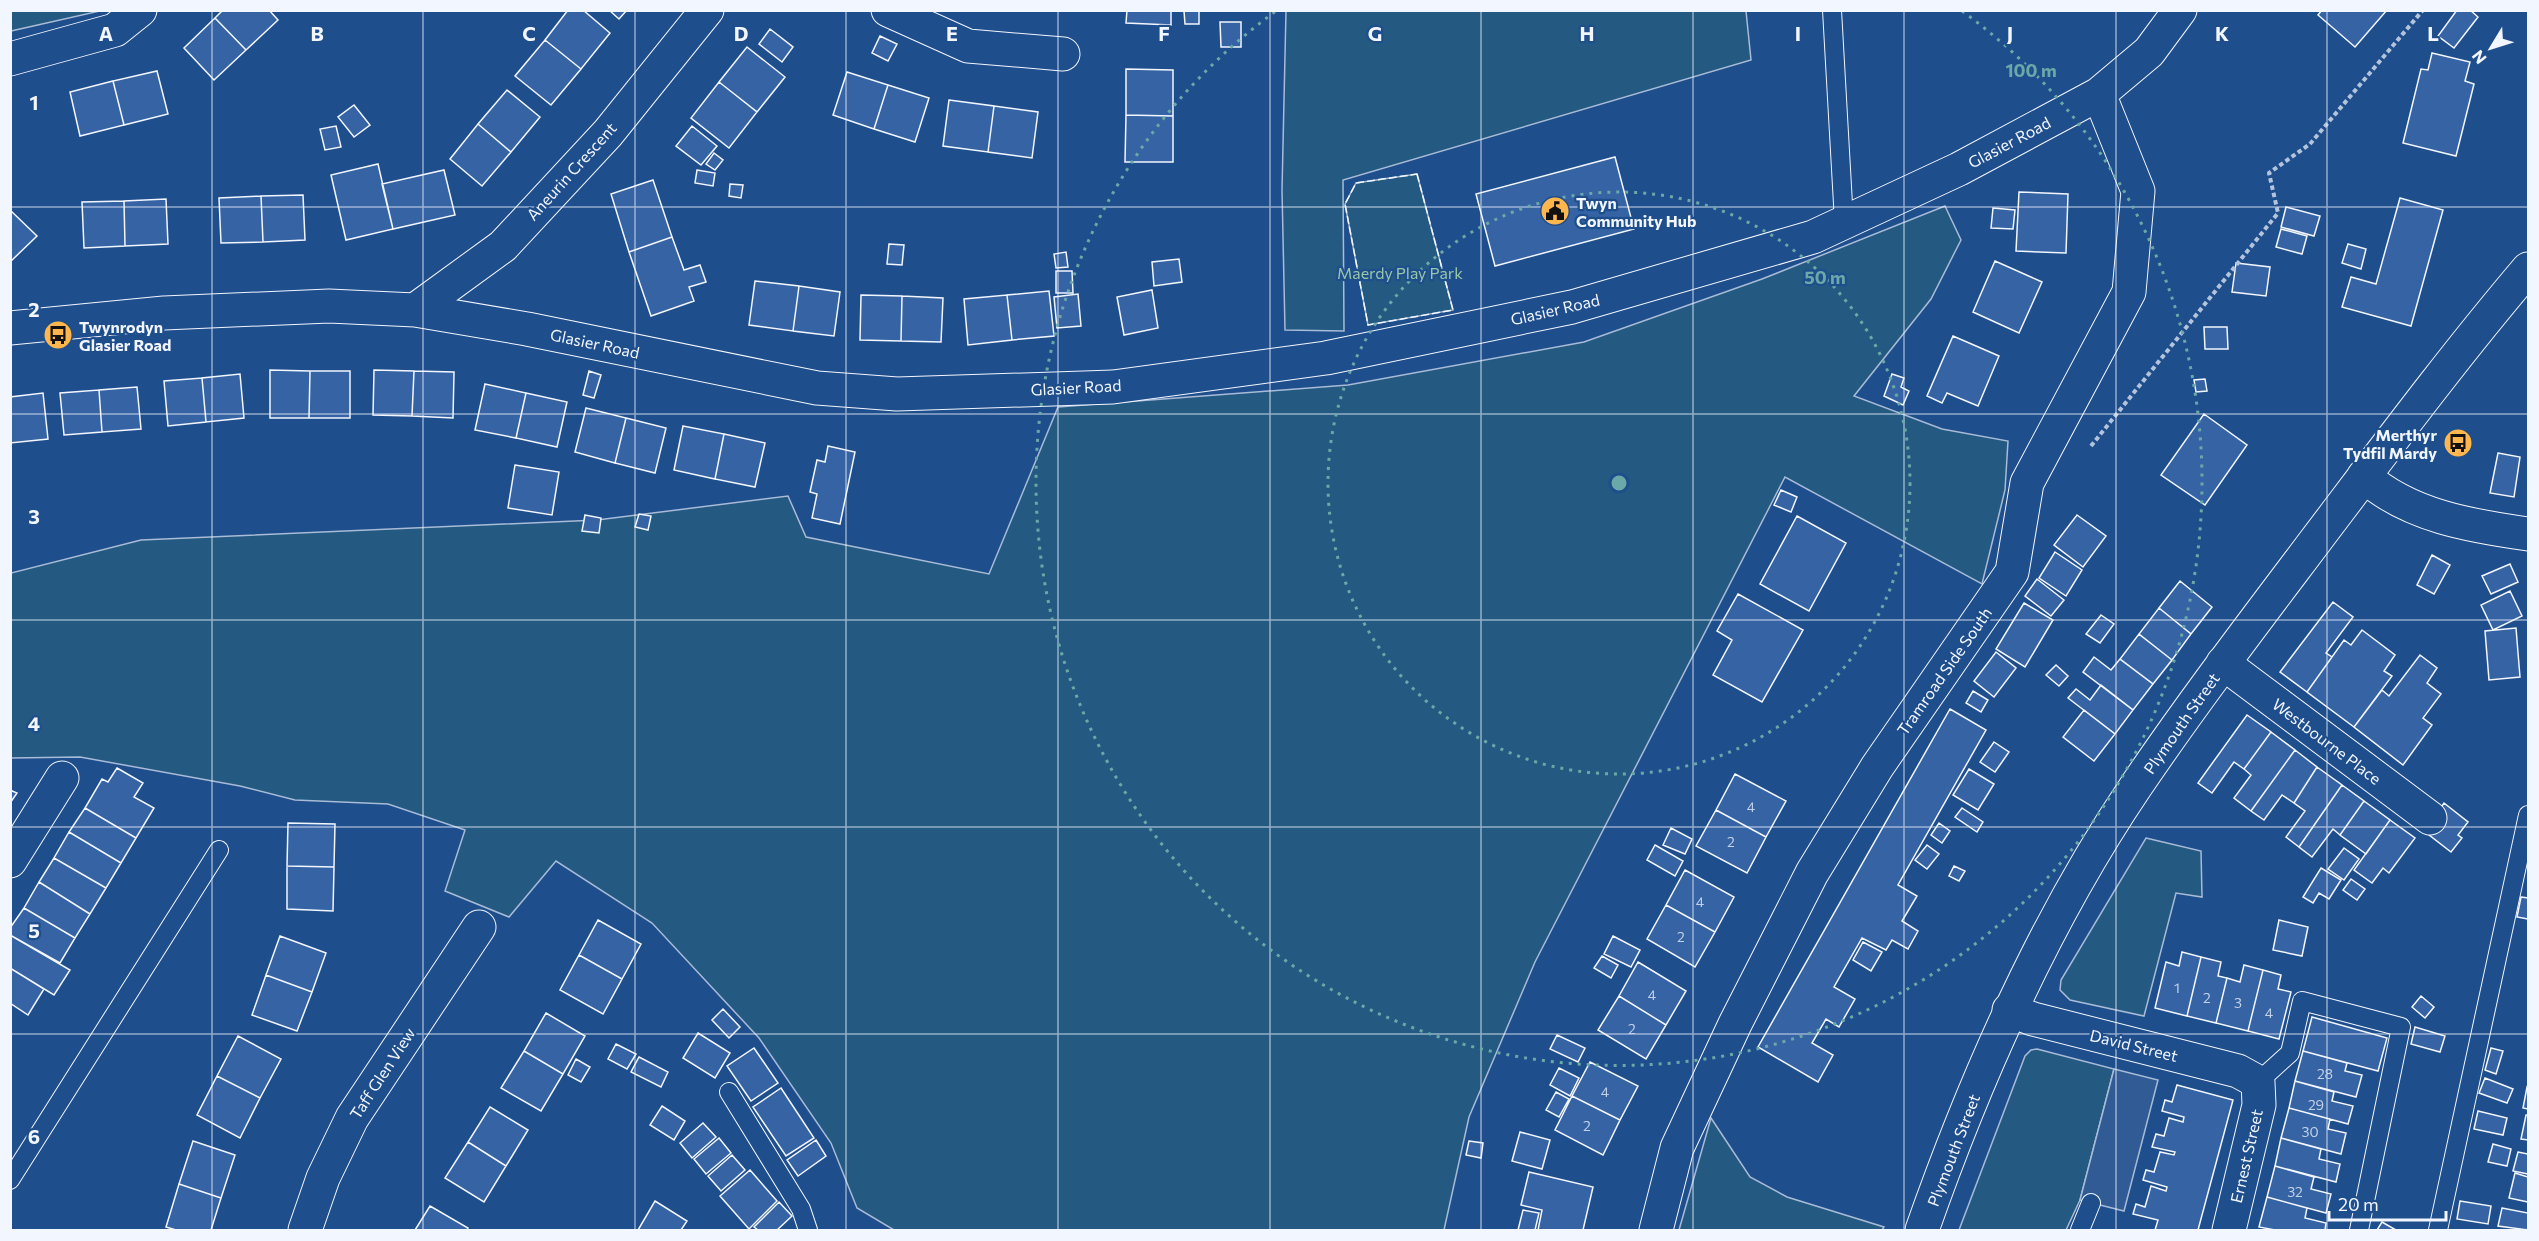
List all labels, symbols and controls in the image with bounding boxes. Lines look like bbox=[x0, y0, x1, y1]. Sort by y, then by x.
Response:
north arrow bbox=[2461, 18, 2521, 78]
text: A bbox=[99, 21, 113, 45]
text: B bbox=[310, 21, 324, 45]
text: C bbox=[522, 21, 536, 45]
text: D bbox=[734, 21, 748, 45]
text: E bbox=[946, 21, 958, 45]
text: F bbox=[1158, 21, 1170, 45]
text: G bbox=[1368, 21, 1382, 45]
text: H bbox=[1580, 21, 1595, 45]
text: I bbox=[1795, 21, 1801, 45]
text: J bbox=[2007, 21, 2013, 45]
text: K bbox=[2215, 21, 2229, 45]
text: L bbox=[2427, 21, 2439, 45]
text: N bbox=[2468, 47, 2490, 68]
text: 100 m bbox=[2005, 59, 2057, 81]
text: 1 bbox=[29, 90, 39, 114]
street label: Glasier Road bbox=[1964, 112, 2054, 172]
street label: Aneurin Crescent bbox=[522, 118, 620, 224]
place label: Twyn Community Hub bbox=[1576, 193, 1696, 230]
public building icon: Twyn Community Hub bbox=[1539, 195, 1571, 227]
park label: Maerdy Play Park bbox=[1337, 263, 1463, 282]
text: 50 m bbox=[1804, 266, 1846, 288]
street label: Glasier Road bbox=[1509, 290, 1601, 328]
text: 2 bbox=[28, 297, 40, 321]
place label: Twynrodyn Glasier Road bbox=[79, 317, 171, 354]
bus stop icon: Twynrodyn Glasier Road bbox=[42, 319, 74, 351]
street label: Glasier Road bbox=[549, 324, 641, 362]
street label: Glasier Road bbox=[1030, 375, 1122, 399]
place label: Merthyr Tydfil Mardy bbox=[2343, 425, 2437, 462]
bus stop icon: Merthyr Tydfil Mardy bbox=[2442, 427, 2474, 459]
centre of rings bbox=[1609, 473, 1629, 493]
text: 3 bbox=[28, 504, 40, 528]
street label: Tramroad Side South bbox=[1893, 603, 1995, 739]
street label: Plymouth Street bbox=[2139, 669, 2223, 777]
street label: Westbourne Place bbox=[2269, 694, 2385, 788]
text: 4 bbox=[28, 711, 40, 735]
house number: 4 bbox=[1747, 798, 1756, 815]
house number: 2 bbox=[1727, 833, 1735, 850]
house number: 4 bbox=[1696, 893, 1705, 910]
text: 5 bbox=[28, 918, 40, 942]
house number: 2 bbox=[1677, 928, 1685, 945]
house number: 1 bbox=[2174, 979, 2180, 996]
house number: 4 bbox=[1648, 986, 1657, 1003]
house number: 2 bbox=[2203, 989, 2211, 1006]
house number: 3 bbox=[2234, 994, 2242, 1011]
house number: 4 bbox=[2265, 1004, 2274, 1021]
house number: 2 bbox=[1628, 1020, 1636, 1037]
street label: Taff Glen View bbox=[345, 1024, 419, 1122]
street label: David Street bbox=[2088, 1025, 2180, 1065]
house number: 28 bbox=[2317, 1065, 2333, 1082]
house number: 4 bbox=[1601, 1083, 1610, 1100]
street label: Plymouth Street bbox=[1923, 1091, 1983, 1209]
house number: 29 bbox=[2308, 1096, 2324, 1113]
street label: Ernest Street bbox=[2226, 1107, 2266, 1205]
house number: 2 bbox=[1583, 1117, 1591, 1134]
house number: 30 bbox=[2301, 1123, 2319, 1140]
text: 6 bbox=[28, 1124, 40, 1148]
house number: 32 bbox=[2287, 1183, 2303, 1200]
scale bar bbox=[2329, 1184, 2446, 1222]
text: 20 m bbox=[2338, 1193, 2379, 1215]

